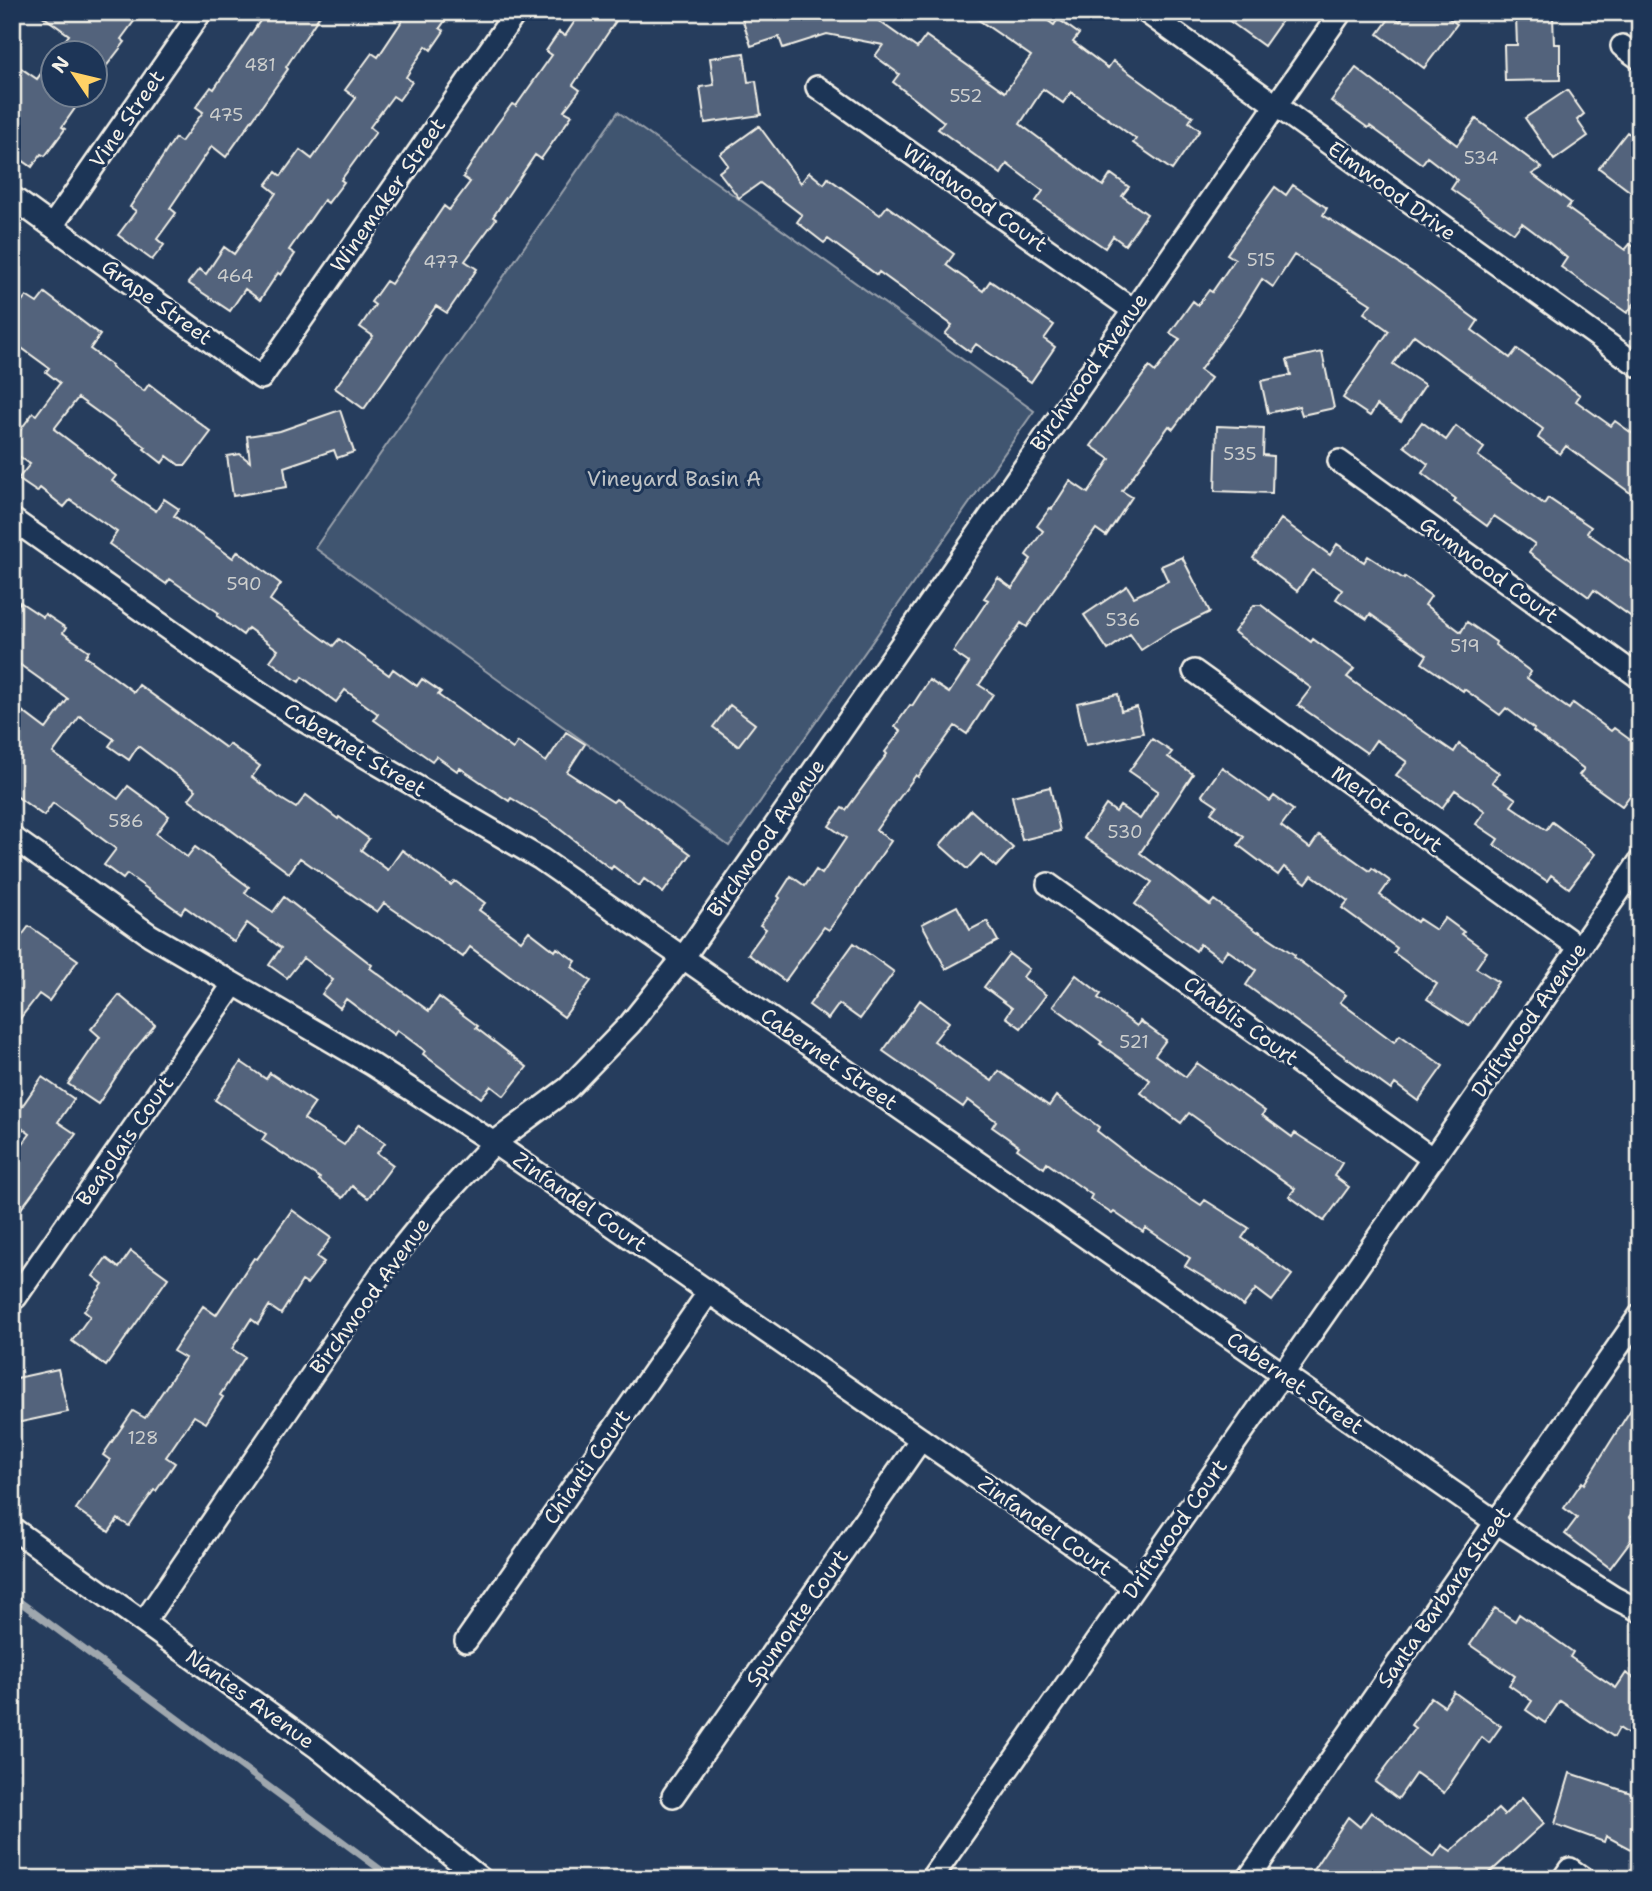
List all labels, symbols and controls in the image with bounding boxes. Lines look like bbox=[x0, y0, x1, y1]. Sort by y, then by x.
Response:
north arrow bbox=[38, 38, 108, 108]
text: N bbox=[46, 51, 75, 78]
house number: 481 bbox=[244, 53, 276, 77]
street label: Vine Street bbox=[83, 65, 171, 173]
house number: 552 bbox=[949, 84, 983, 108]
house number: 475 bbox=[209, 103, 243, 127]
street label: Winemaker Street bbox=[324, 112, 452, 278]
street label: Elmwood Drive bbox=[1322, 135, 1462, 247]
street label: Windwood Court bbox=[897, 137, 1053, 259]
house number: 534 bbox=[1464, 146, 1498, 170]
house number: 515 bbox=[1247, 248, 1275, 272]
house number: 477 bbox=[423, 250, 459, 274]
street label: Grape Street bbox=[96, 252, 218, 352]
house number: 464 bbox=[217, 264, 253, 288]
street label: Birchwood Avenue bbox=[1024, 287, 1154, 457]
house number: 535 bbox=[1223, 442, 1257, 466]
park label: Vineyard Basin A bbox=[587, 465, 761, 493]
street label: Gumwood Court bbox=[1414, 510, 1564, 630]
house number: 590 bbox=[226, 572, 262, 596]
house number: 536 bbox=[1106, 608, 1140, 632]
house number: 519 bbox=[1450, 634, 1480, 658]
street label: Cabernet Street bbox=[279, 697, 431, 803]
street label: Birchwood Avenue bbox=[701, 753, 831, 923]
street label: Merlot Court bbox=[1326, 759, 1448, 859]
house number: 586 bbox=[108, 809, 144, 833]
house number: 530 bbox=[1107, 820, 1143, 844]
street label: Driftwood Avenue bbox=[1465, 937, 1593, 1103]
street label: Chablis Court bbox=[1178, 970, 1304, 1072]
street label: Cabernet Street bbox=[755, 1001, 903, 1117]
house number: 521 bbox=[1119, 1030, 1149, 1054]
street label: Beajolais Court bbox=[70, 1070, 180, 1212]
street label: Zinfandel Court bbox=[507, 1145, 653, 1259]
street label: Birchwood Avenue bbox=[304, 1212, 436, 1380]
street label: Cabernet Street bbox=[1221, 1325, 1369, 1441]
street label: Chianti Court bbox=[537, 1404, 637, 1530]
house number: 128 bbox=[127, 1426, 159, 1450]
street label: Driftwood Court bbox=[1116, 1454, 1234, 1604]
street label: Zinfandel Court bbox=[972, 1469, 1118, 1583]
street label: Santa Barbara Street bbox=[1371, 1501, 1517, 1693]
street label: Spumonte Court bbox=[739, 1544, 855, 1692]
street label: Nantes Avenue bbox=[180, 1643, 320, 1755]

